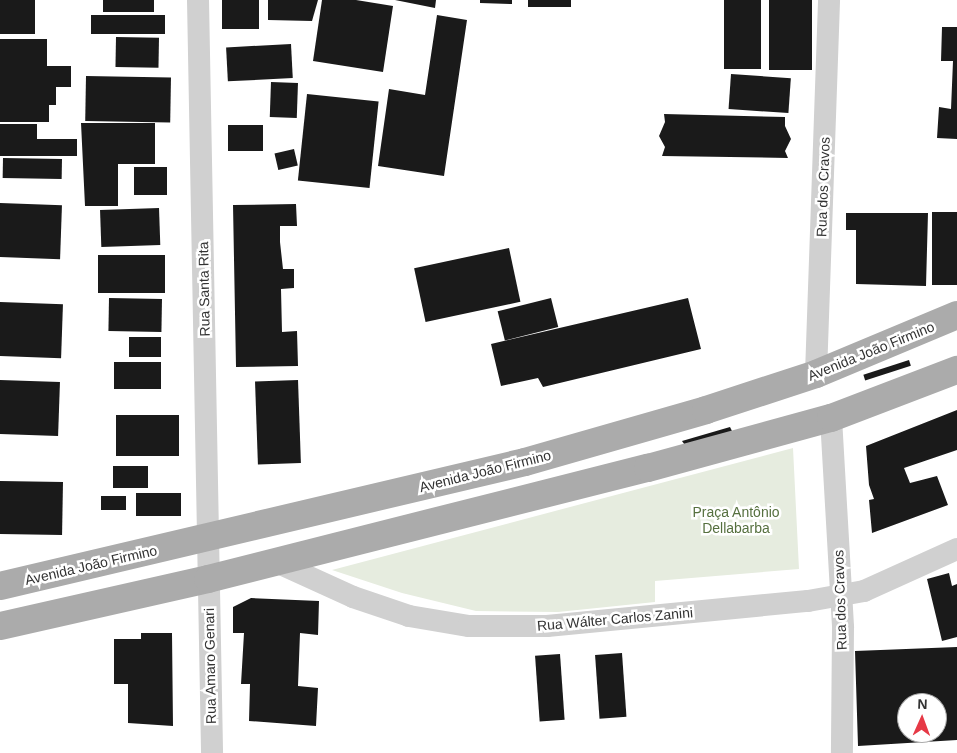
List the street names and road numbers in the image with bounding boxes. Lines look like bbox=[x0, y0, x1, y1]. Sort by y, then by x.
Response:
street label: Rua dos Cravos bbox=[813, 137, 833, 237]
street label: Rua Santa Rita bbox=[195, 241, 213, 337]
street label: Avenida João Firmino bbox=[805, 318, 937, 384]
street label: Avenida João Firmino bbox=[417, 447, 553, 495]
street label: Avenida João Firmino bbox=[23, 542, 159, 588]
street label: Rua dos Cravos bbox=[830, 550, 850, 650]
street label: Rua Wálter Carlos Zanini bbox=[536, 604, 694, 634]
street label: Rua Amaro Genari bbox=[201, 608, 219, 724]

